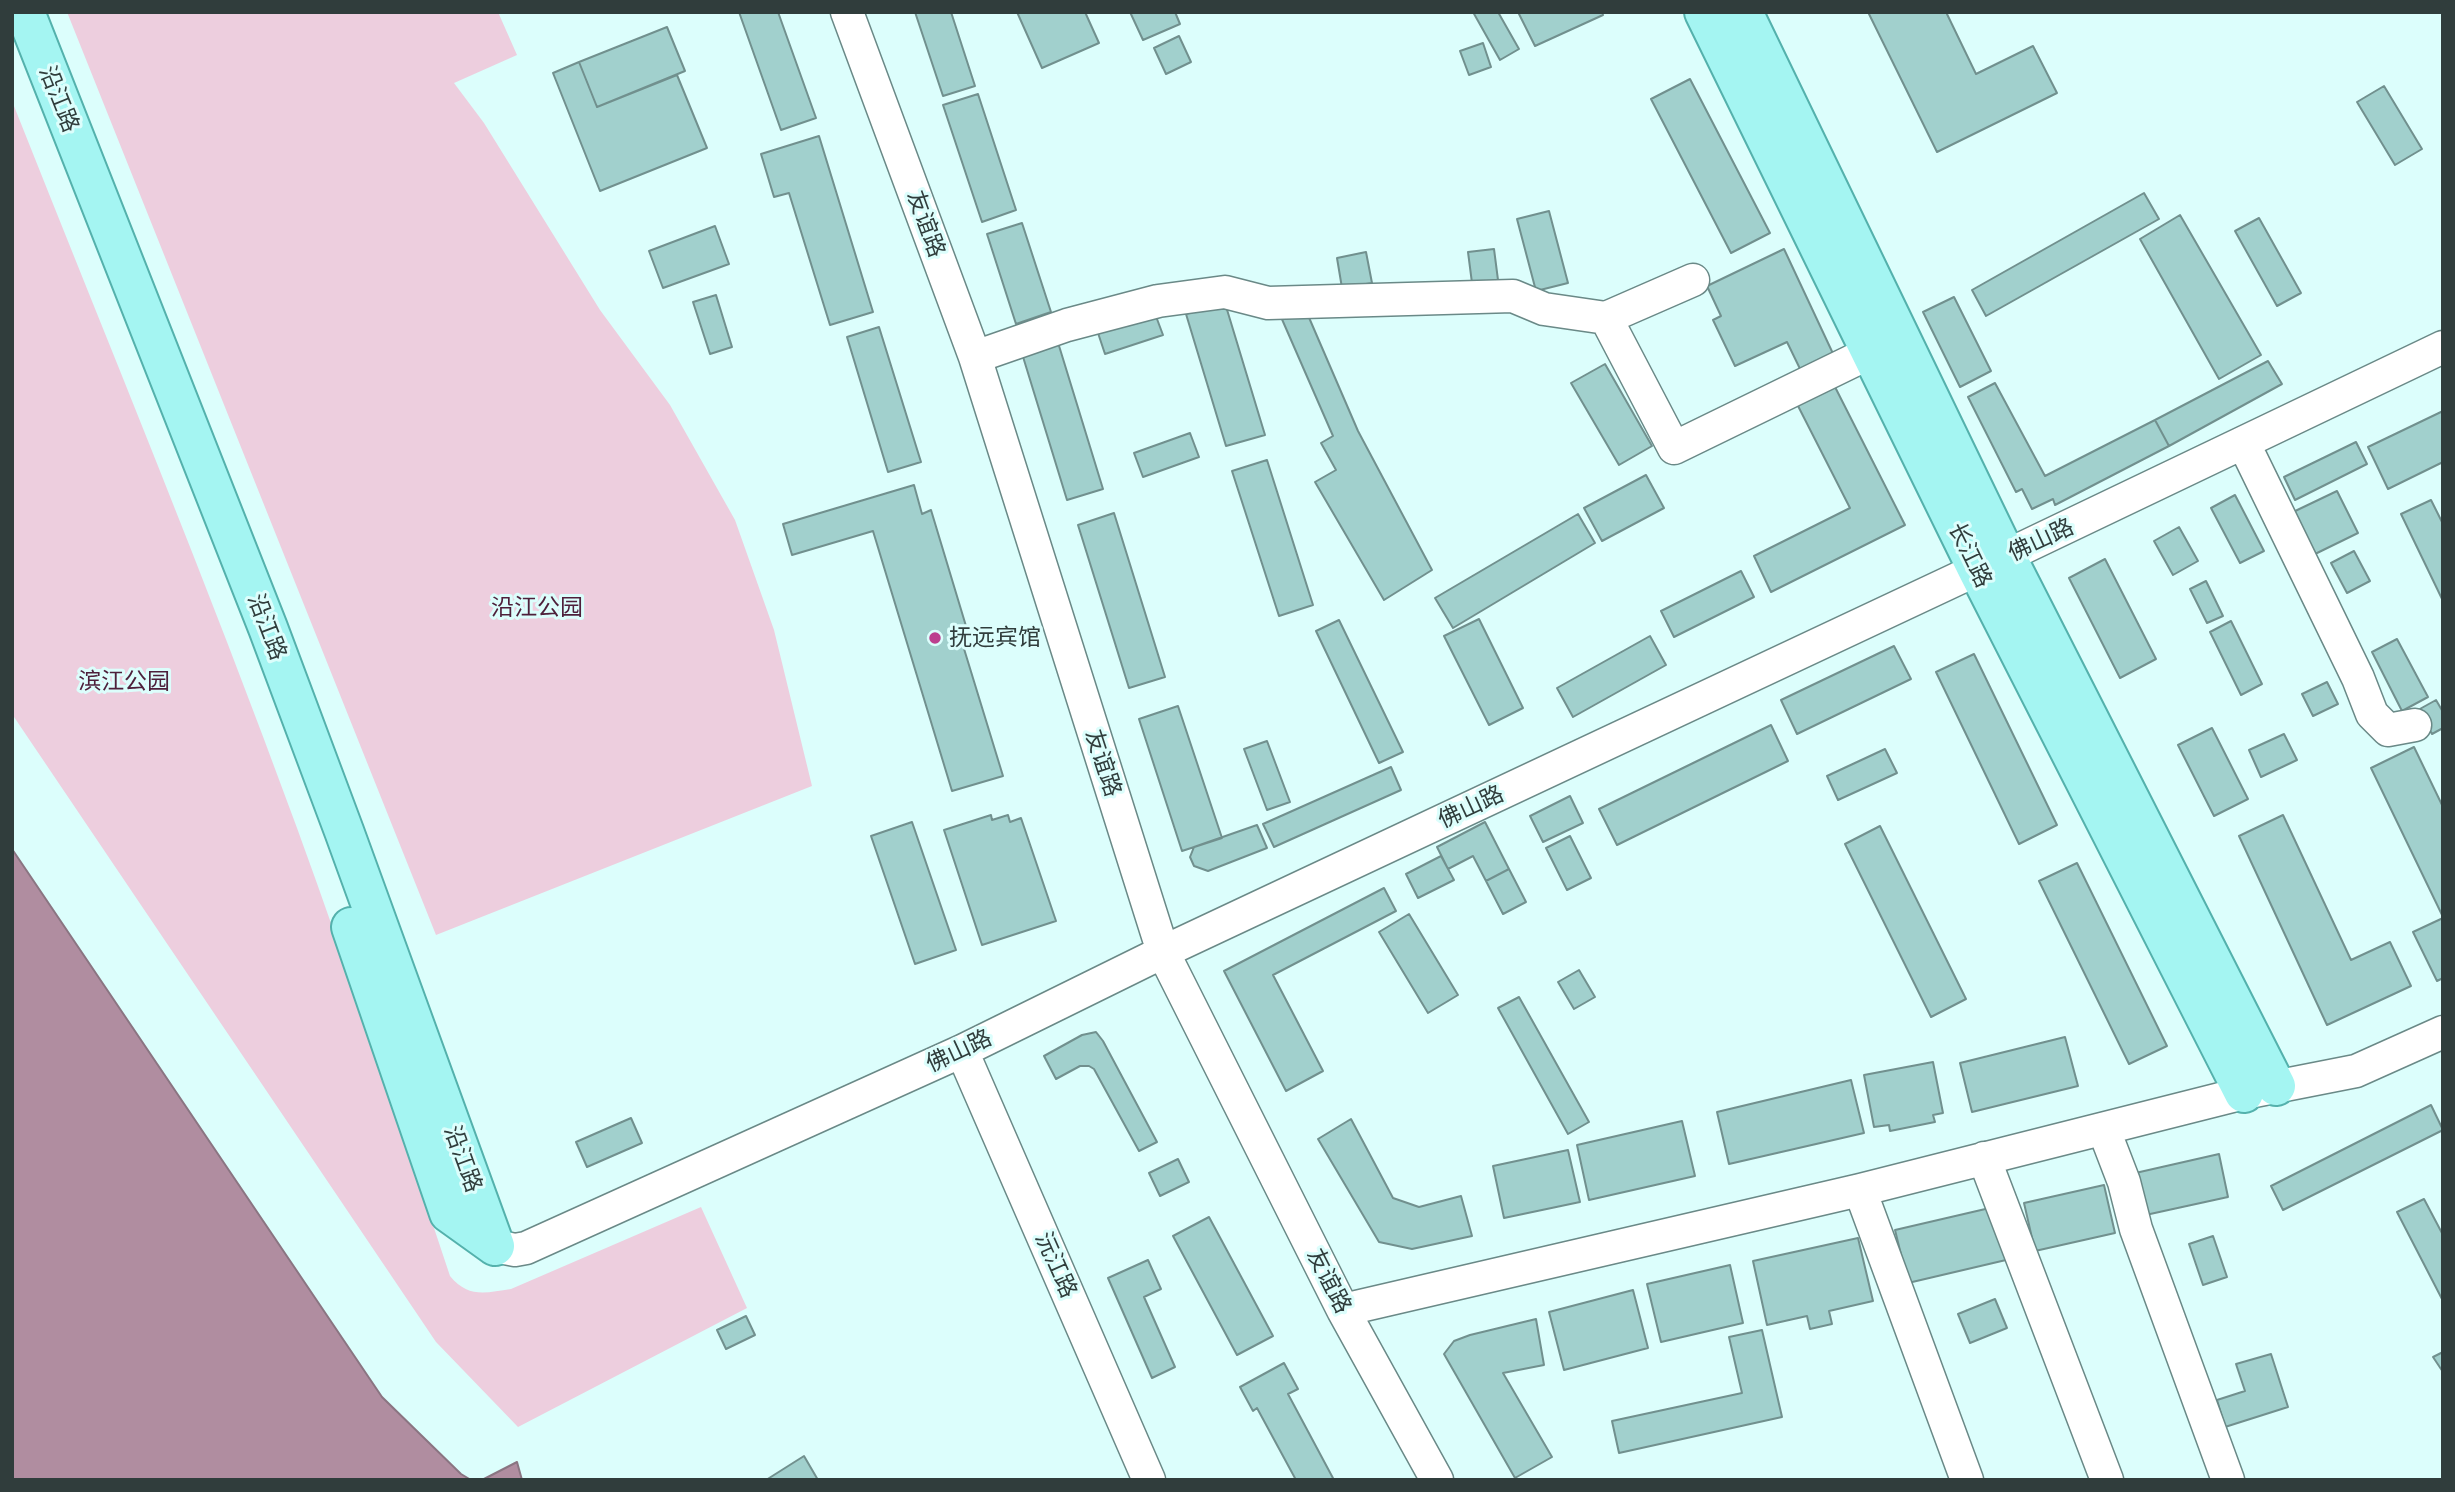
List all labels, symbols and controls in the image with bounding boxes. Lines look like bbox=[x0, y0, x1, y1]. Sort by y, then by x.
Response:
street label: 沿江路 bbox=[33, 62, 85, 136]
street label: 友谊路 bbox=[901, 187, 951, 261]
street label: 佛山路 bbox=[2004, 513, 2078, 567]
street label: 长江路 bbox=[1942, 518, 1998, 592]
street label: 沿江路 bbox=[242, 590, 292, 664]
park label: 沿江公园 bbox=[491, 594, 583, 622]
place label: 抚远宾馆 bbox=[949, 624, 1041, 652]
marker: 抚远宾馆 bbox=[927, 630, 943, 646]
park label: 滨江公园 bbox=[78, 668, 170, 696]
street label: 友谊路 bbox=[1079, 726, 1127, 800]
street label: 佛山路 bbox=[1434, 780, 1508, 834]
street label: 佛山路 bbox=[922, 1024, 996, 1078]
street label: 沿江路 bbox=[438, 1122, 488, 1196]
street label: 沅江路 bbox=[1029, 1228, 1083, 1302]
street label: 友谊路 bbox=[1301, 1244, 1357, 1318]

